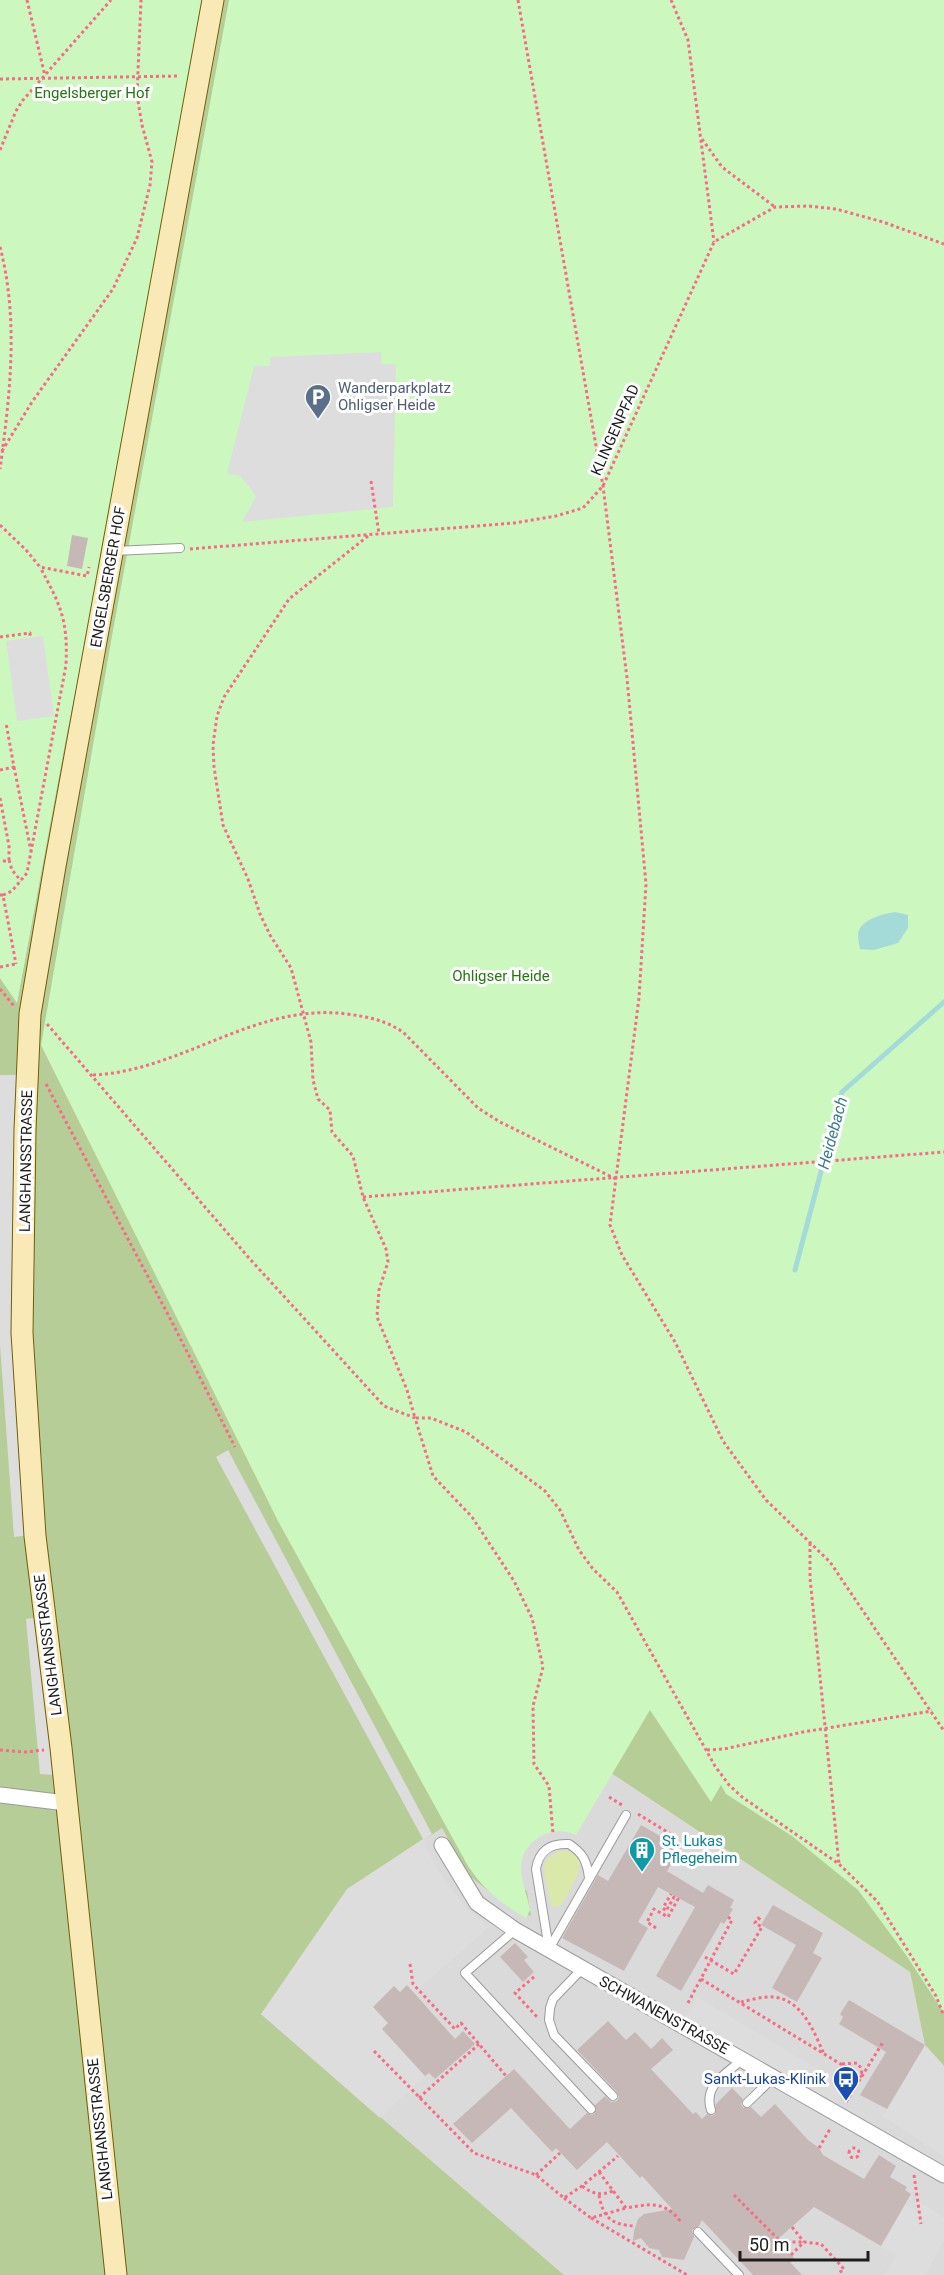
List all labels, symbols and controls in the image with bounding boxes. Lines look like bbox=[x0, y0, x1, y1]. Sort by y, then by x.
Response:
park label: Engelsberger Hof bbox=[34, 84, 151, 102]
place label: Wanderparkplatz Ohligser Heide bbox=[338, 379, 451, 414]
parking icon: Wanderparkplatz Ohligser Heide bbox=[303, 382, 333, 420]
street label: KLINGENPFAD bbox=[587, 382, 643, 478]
street label: ENGELSBERGER HOF bbox=[87, 505, 129, 649]
park label: Ohligser Heide bbox=[452, 967, 550, 985]
street label: LANGHANSSTRASSE bbox=[16, 1089, 36, 1232]
water label: Heidebach bbox=[814, 1095, 851, 1171]
street label: LANGHANSSTRASSE bbox=[30, 1573, 66, 1717]
place label: St. Lukas Pflegeheim bbox=[662, 1832, 737, 1867]
building icon: St. Lukas Pflegeheim bbox=[627, 1835, 657, 1873]
street label: SCHWANENSTRASSE bbox=[596, 1972, 732, 2058]
street label: LANGHANSSTRASSE bbox=[84, 2057, 116, 2201]
bus stop icon: Sankt-Lukas-Klinik bbox=[831, 2064, 861, 2102]
place label: Sankt-Lukas-Klinik bbox=[704, 2070, 826, 2088]
scale bar bbox=[740, 2224, 868, 2262]
text: 50 m bbox=[749, 2234, 789, 2255]

